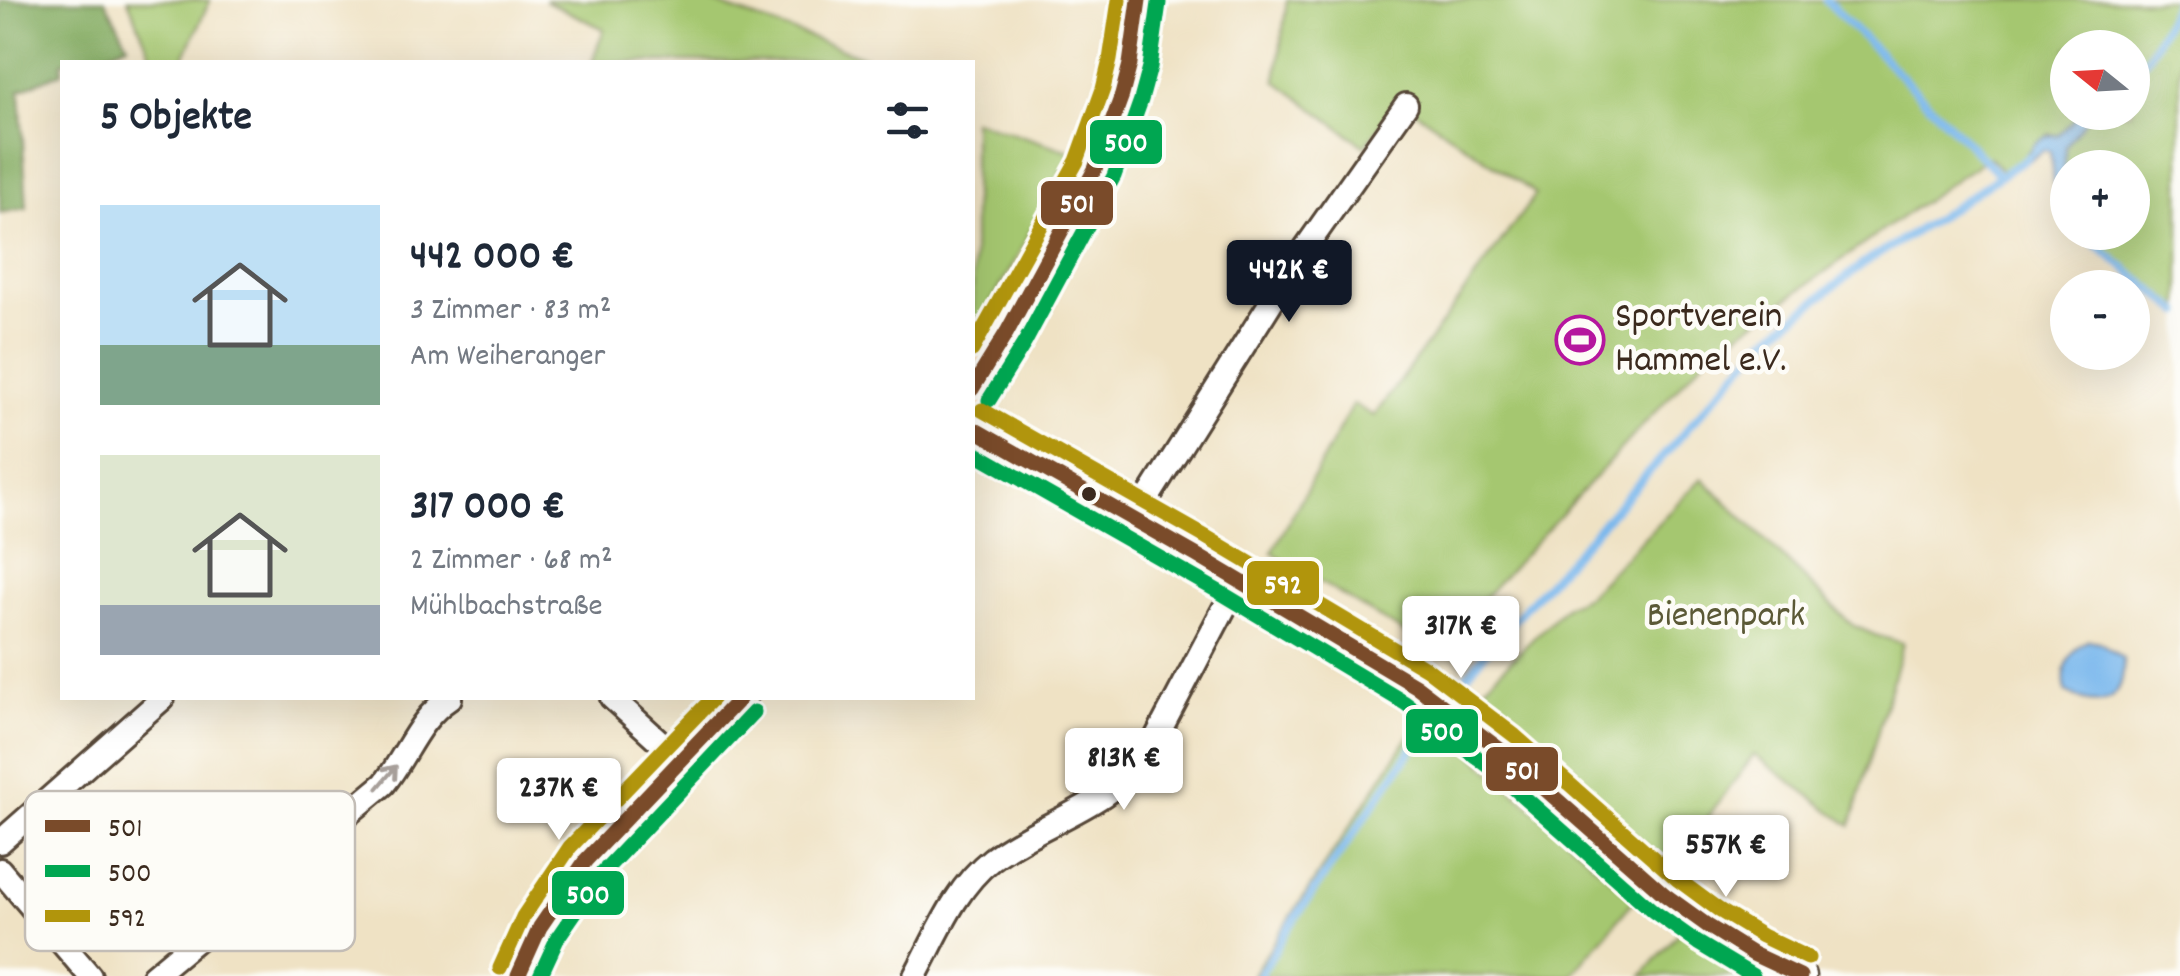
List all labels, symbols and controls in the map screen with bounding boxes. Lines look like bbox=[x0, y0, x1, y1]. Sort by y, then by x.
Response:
north arrow bbox=[2050, 30, 2150, 130]
map controls bbox=[2050, 30, 2150, 370]
text: 5 Objekte bbox=[100, 90, 252, 150]
icon: filters bbox=[880, 93, 935, 148]
line badge: 500 bbox=[1088, 118, 1164, 166]
text: 500 bbox=[1104, 126, 1148, 166]
button: + bbox=[2050, 150, 2150, 250]
line badge: 501 bbox=[1039, 179, 1115, 227]
text: 501 bbox=[1060, 187, 1094, 227]
text: 442 000 € bbox=[410, 229, 575, 289]
pin: 442K € bbox=[1208, 240, 1370, 325]
icon: home bbox=[180, 245, 300, 365]
text: 442K € bbox=[1249, 249, 1329, 295]
button: − bbox=[2050, 270, 2150, 370]
text: 3 Zimmer · 83 m² bbox=[410, 289, 611, 335]
place label: Sportverein Hammel e.V. bbox=[1615, 291, 1787, 390]
sports icon: Sportverein Hammel e.V. bbox=[1554, 314, 1606, 366]
text: Am Weiheranger bbox=[410, 335, 605, 381]
text: 317 000 € bbox=[410, 479, 565, 539]
unlabelled marker bbox=[1079, 484, 1099, 504]
icon: home bbox=[180, 495, 300, 615]
text: 2 Zimmer · 68 m² bbox=[410, 539, 613, 585]
line badge: 592 bbox=[1245, 559, 1321, 607]
text: 592 bbox=[1264, 568, 1302, 608]
text: Mühlbachstraße bbox=[410, 585, 603, 631]
park label: Bienenpark bbox=[1647, 590, 1805, 645]
pin: 317K € bbox=[1380, 596, 1542, 681]
text: 317K € bbox=[1424, 605, 1498, 651]
line badge: 500 bbox=[1404, 707, 1480, 755]
text: 500 bbox=[1420, 715, 1464, 755]
pin: 813K € bbox=[1043, 728, 1205, 813]
text: 813K € bbox=[1087, 737, 1161, 783]
line badge: 501 bbox=[1484, 745, 1560, 793]
text: 501 bbox=[1505, 754, 1539, 794]
pin: 237K € bbox=[478, 758, 640, 843]
one-way arrow bbox=[376, 765, 399, 790]
text: 237K € bbox=[519, 767, 599, 813]
legend bbox=[25, 791, 355, 951]
text: 501 bbox=[108, 811, 142, 851]
pin: 557K € bbox=[1645, 815, 1807, 900]
text: 557K € bbox=[1685, 824, 1767, 870]
text: 500 bbox=[108, 856, 151, 896]
line badge: 500 bbox=[550, 869, 626, 917]
text: 500 bbox=[566, 878, 610, 918]
text: 592 bbox=[108, 901, 146, 941]

